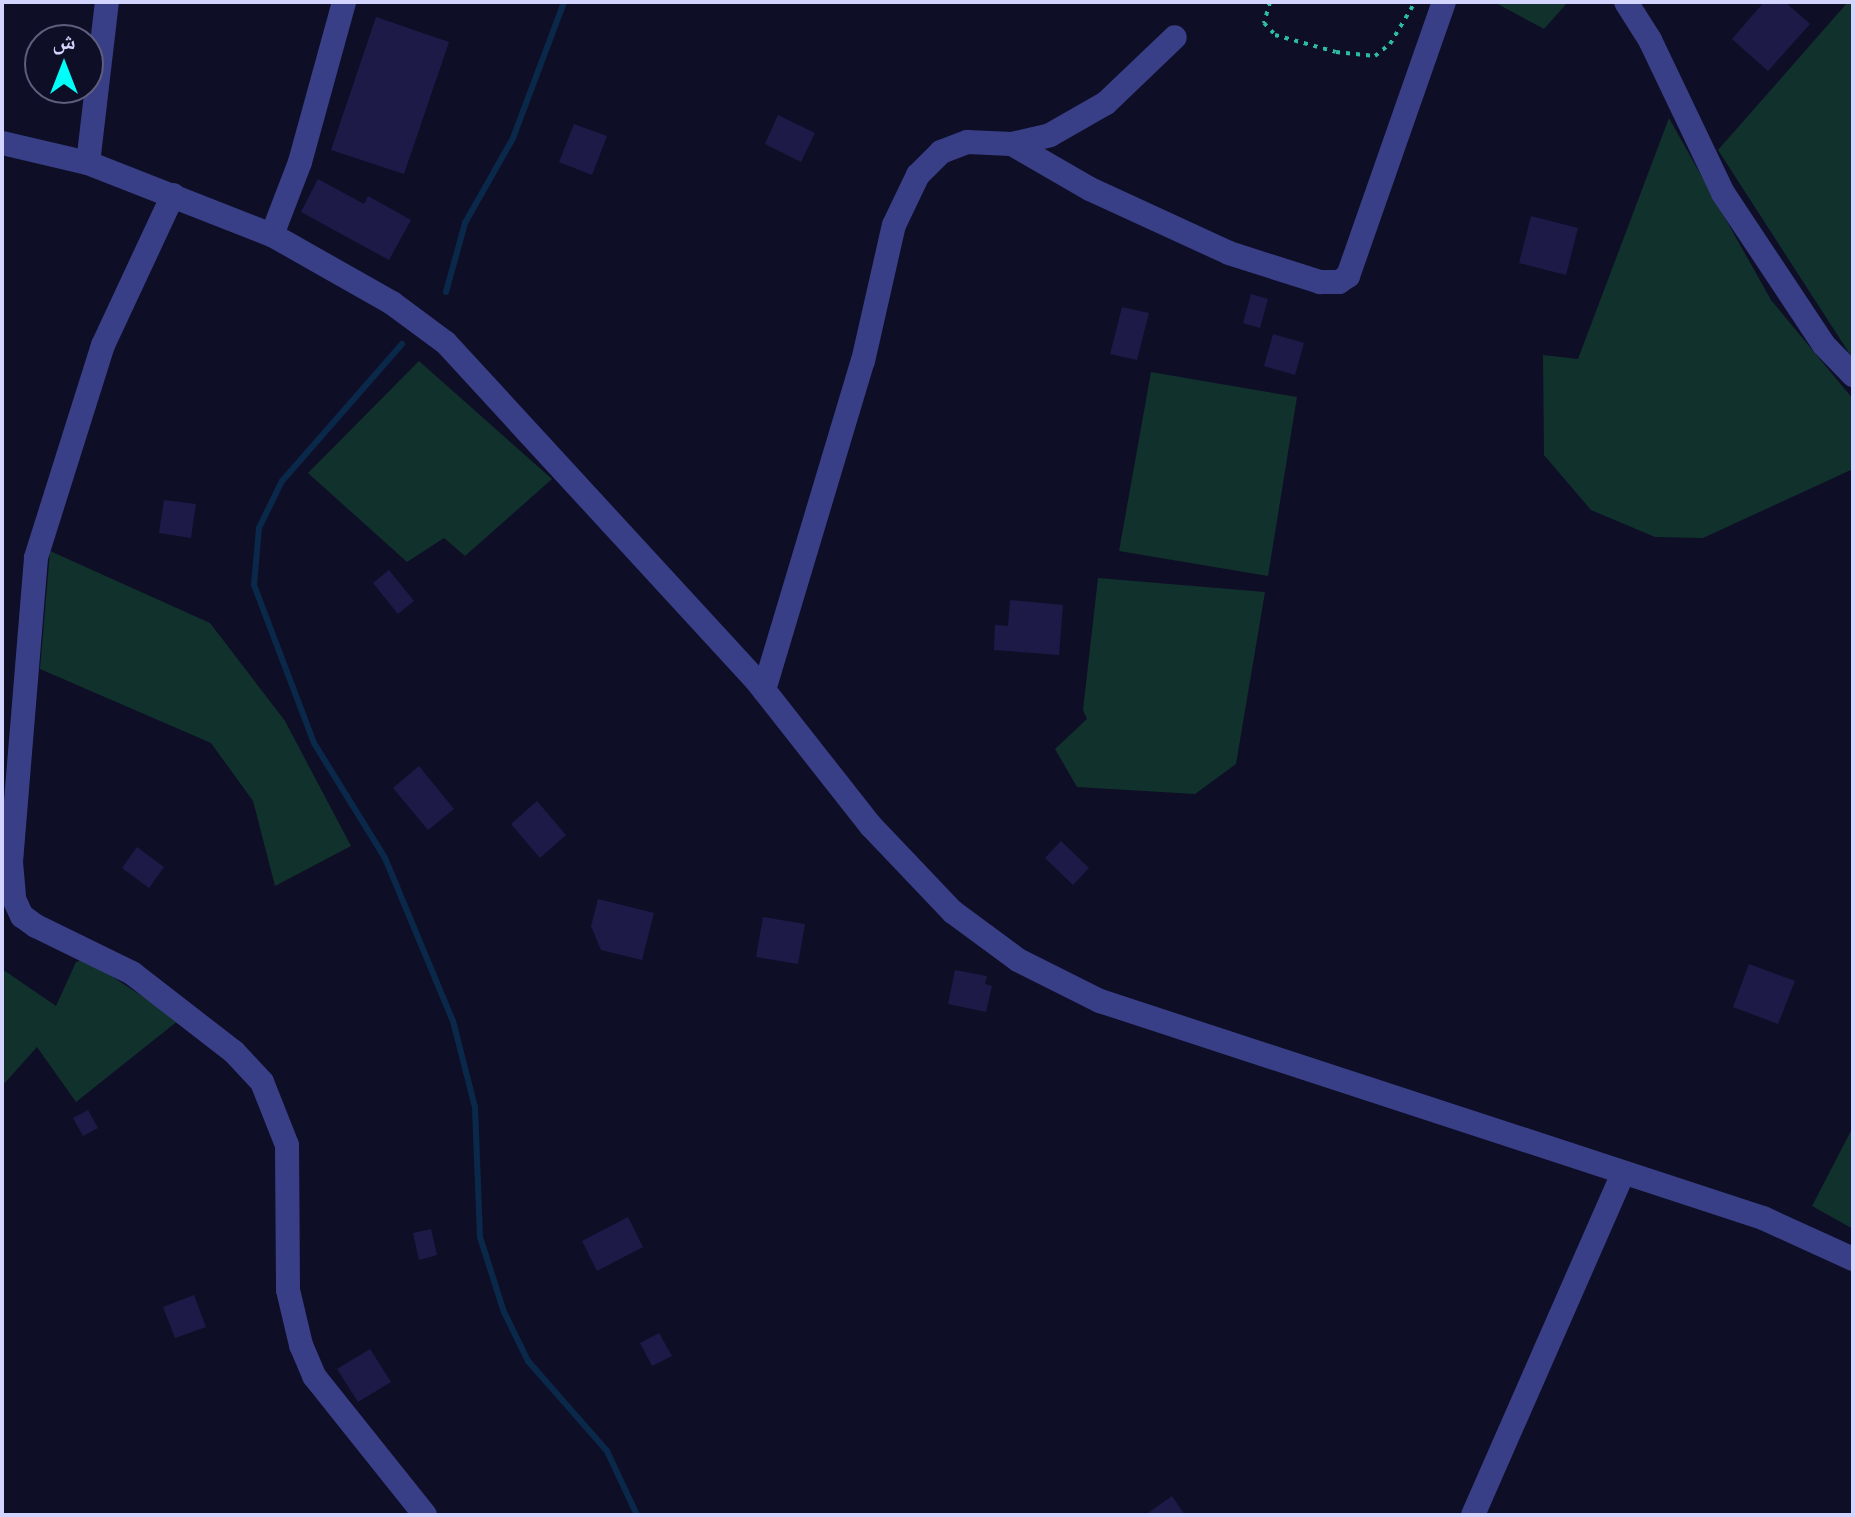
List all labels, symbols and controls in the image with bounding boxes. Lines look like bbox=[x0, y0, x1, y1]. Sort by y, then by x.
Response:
north arrow bbox=[24, 24, 104, 104]
text: ش bbox=[52, 31, 76, 53]

